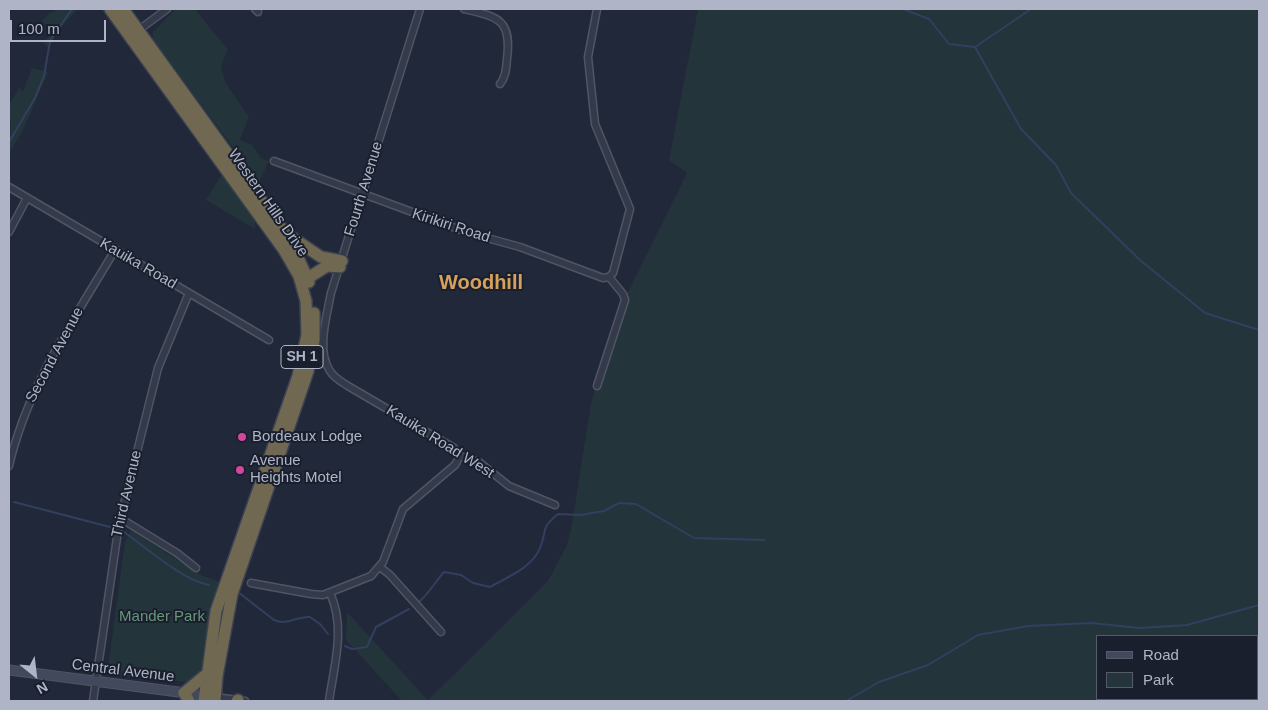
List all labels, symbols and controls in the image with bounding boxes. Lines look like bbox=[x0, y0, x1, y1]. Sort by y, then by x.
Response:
scale bar bbox=[12, 10, 109, 42]
text: 100 m bbox=[18, 20, 60, 37]
street label: Fourth Avenue bbox=[341, 139, 387, 239]
street label: Western Hills Drive bbox=[224, 146, 312, 260]
street label: Kirikiri Road bbox=[410, 205, 492, 247]
street label: Kauika Road bbox=[96, 235, 180, 293]
district label: Woodhill bbox=[439, 271, 523, 295]
street label: Second Avenue bbox=[22, 304, 88, 406]
road number: SH 1 bbox=[281, 346, 323, 368]
street label: Kauika Road West bbox=[383, 402, 497, 482]
place label: Bordeaux Lodge bbox=[252, 428, 362, 446]
marker: Bordeaux Lodge bbox=[236, 431, 248, 443]
street label: Third Avenue bbox=[108, 449, 146, 539]
place label: Avenue Heights Motel bbox=[250, 452, 342, 487]
marker: Avenue Heights Motel bbox=[234, 464, 246, 476]
park label: Mander Park bbox=[119, 608, 205, 626]
legend bbox=[1096, 635, 1258, 700]
text: Road bbox=[1143, 646, 1179, 663]
north arrow bbox=[10, 650, 60, 700]
street label: Central Avenue bbox=[71, 656, 175, 686]
text: Park bbox=[1143, 671, 1174, 688]
text: N bbox=[34, 679, 51, 698]

